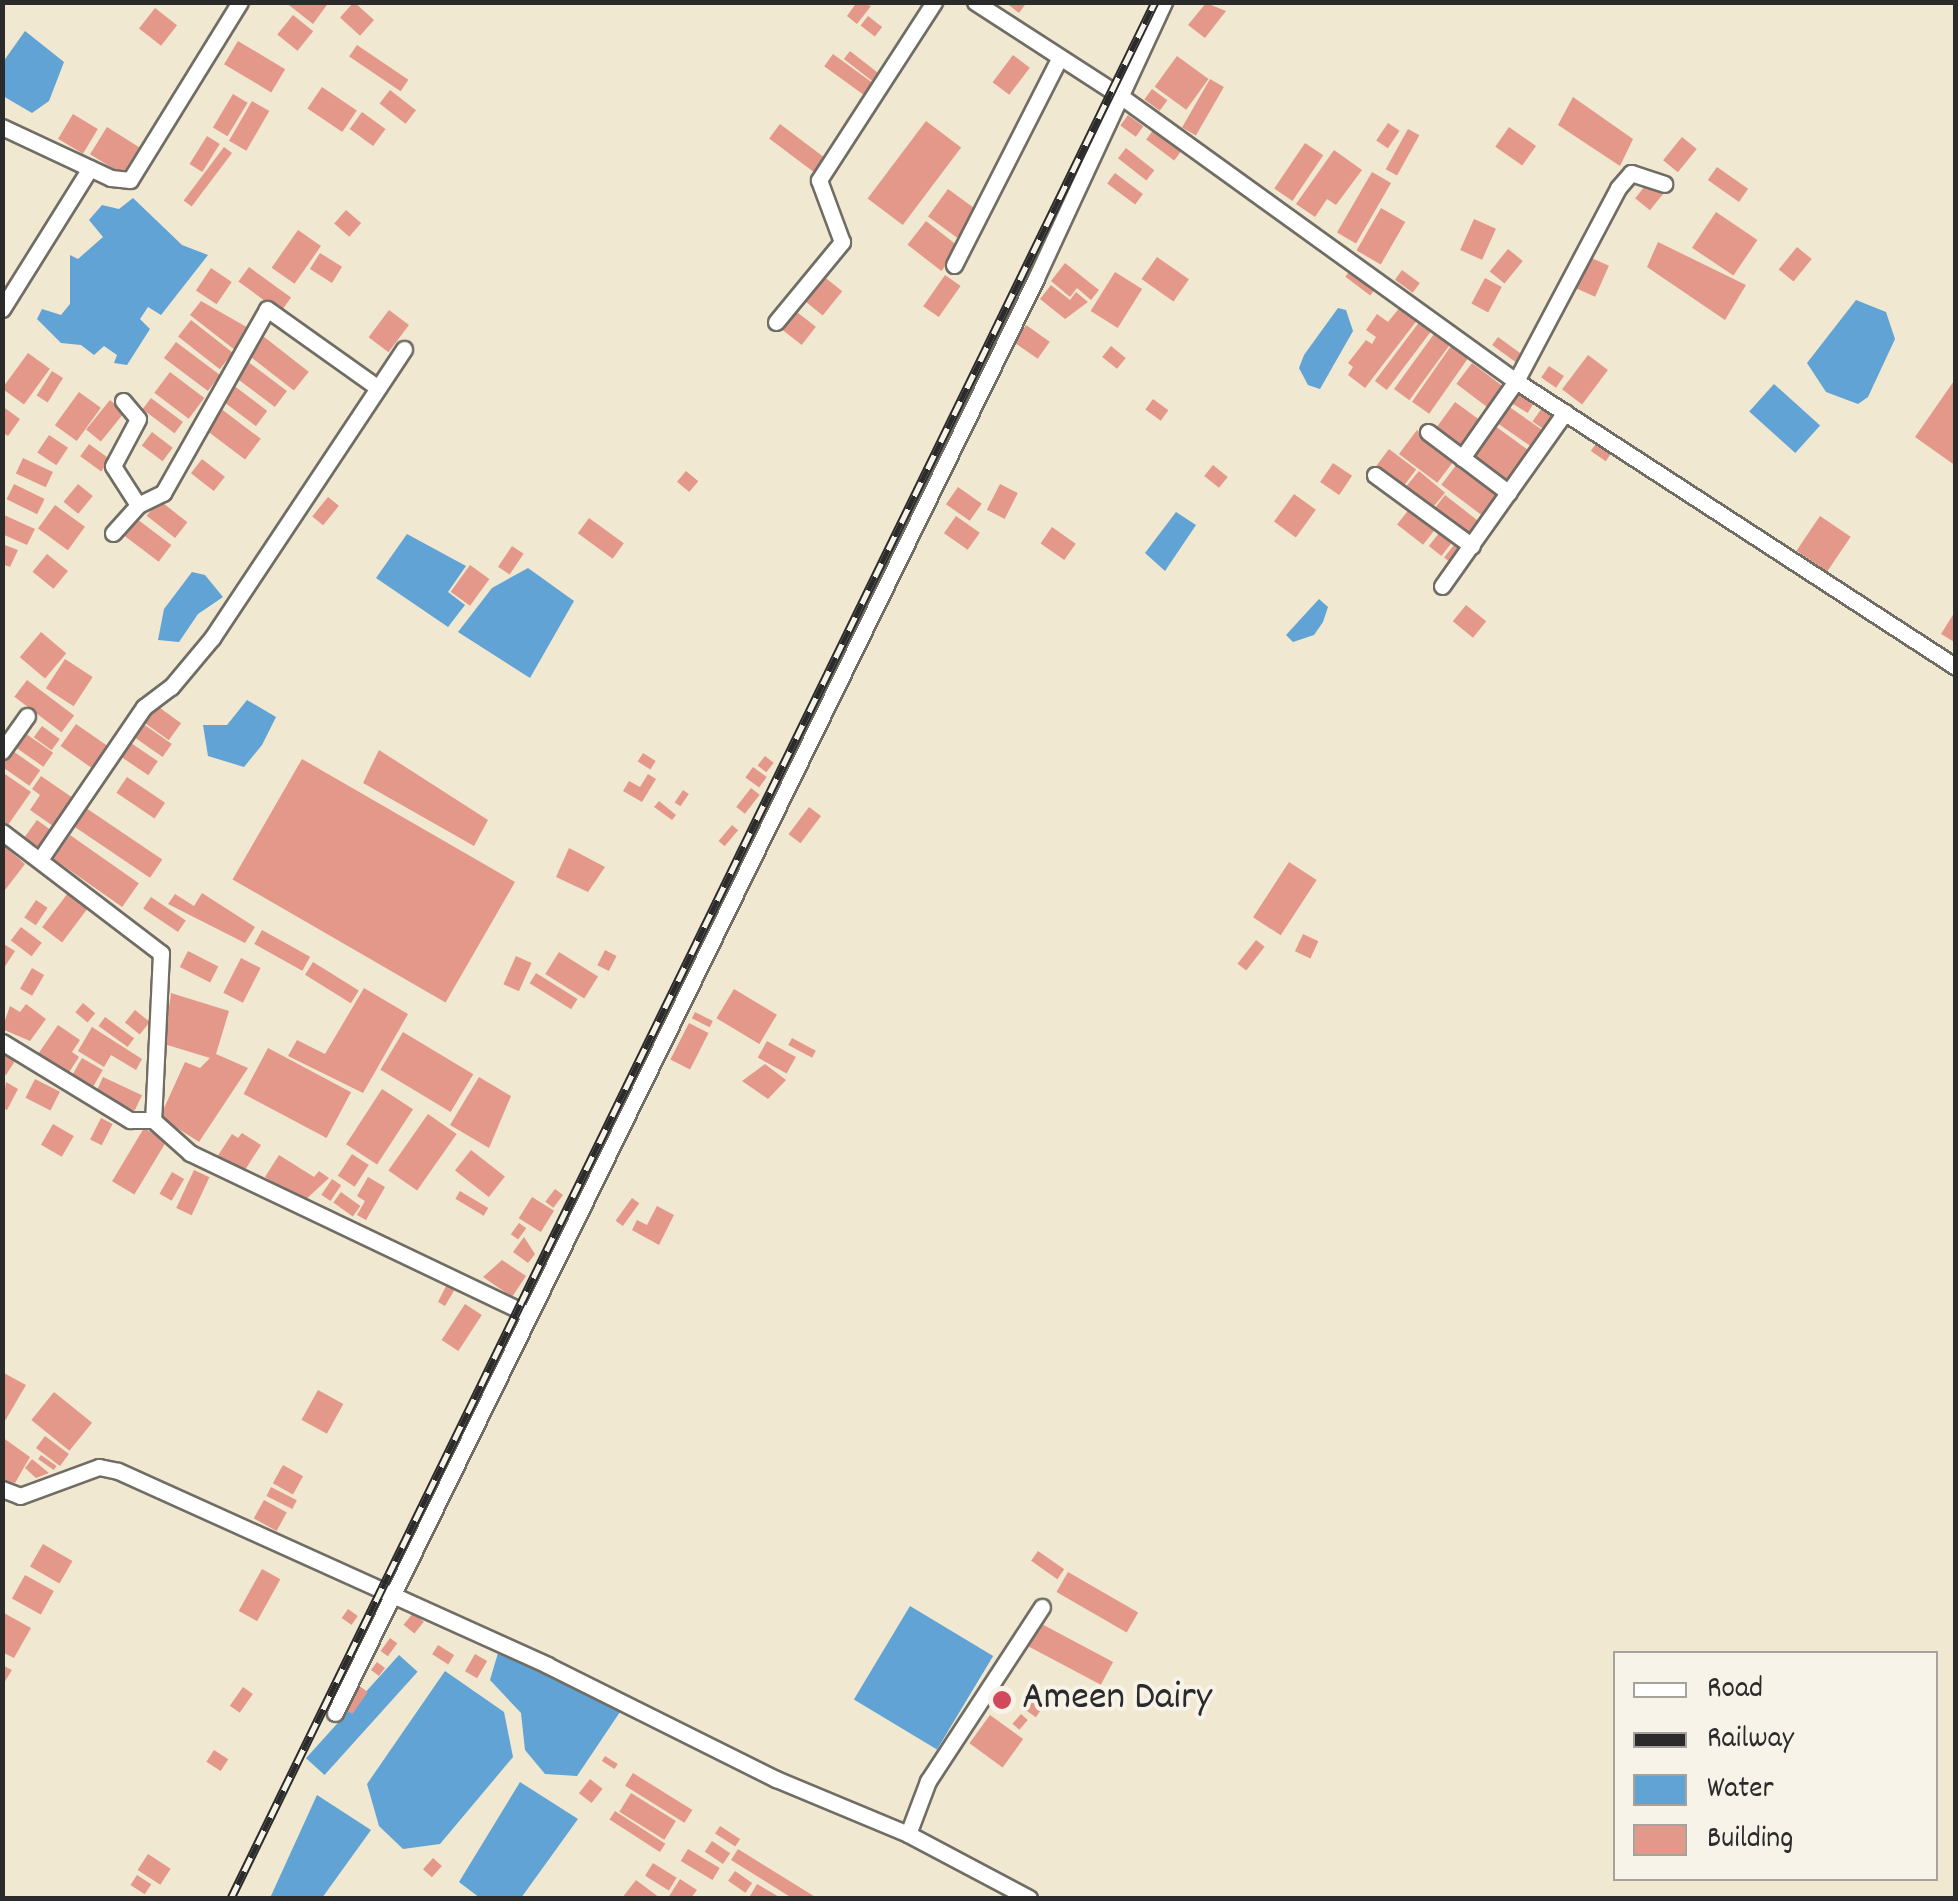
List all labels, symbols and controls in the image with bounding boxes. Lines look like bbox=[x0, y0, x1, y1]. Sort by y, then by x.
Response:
legend bbox=[1613, 1651, 1938, 1881]
text: Road bbox=[1707, 1669, 1763, 1712]
place label: Ameen Dairy bbox=[1022, 1676, 1212, 1724]
marker: Ameen Dairy bbox=[991, 1689, 1013, 1711]
text: Railway bbox=[1707, 1719, 1794, 1762]
text: Water bbox=[1707, 1769, 1774, 1812]
text: Building bbox=[1707, 1819, 1793, 1862]

